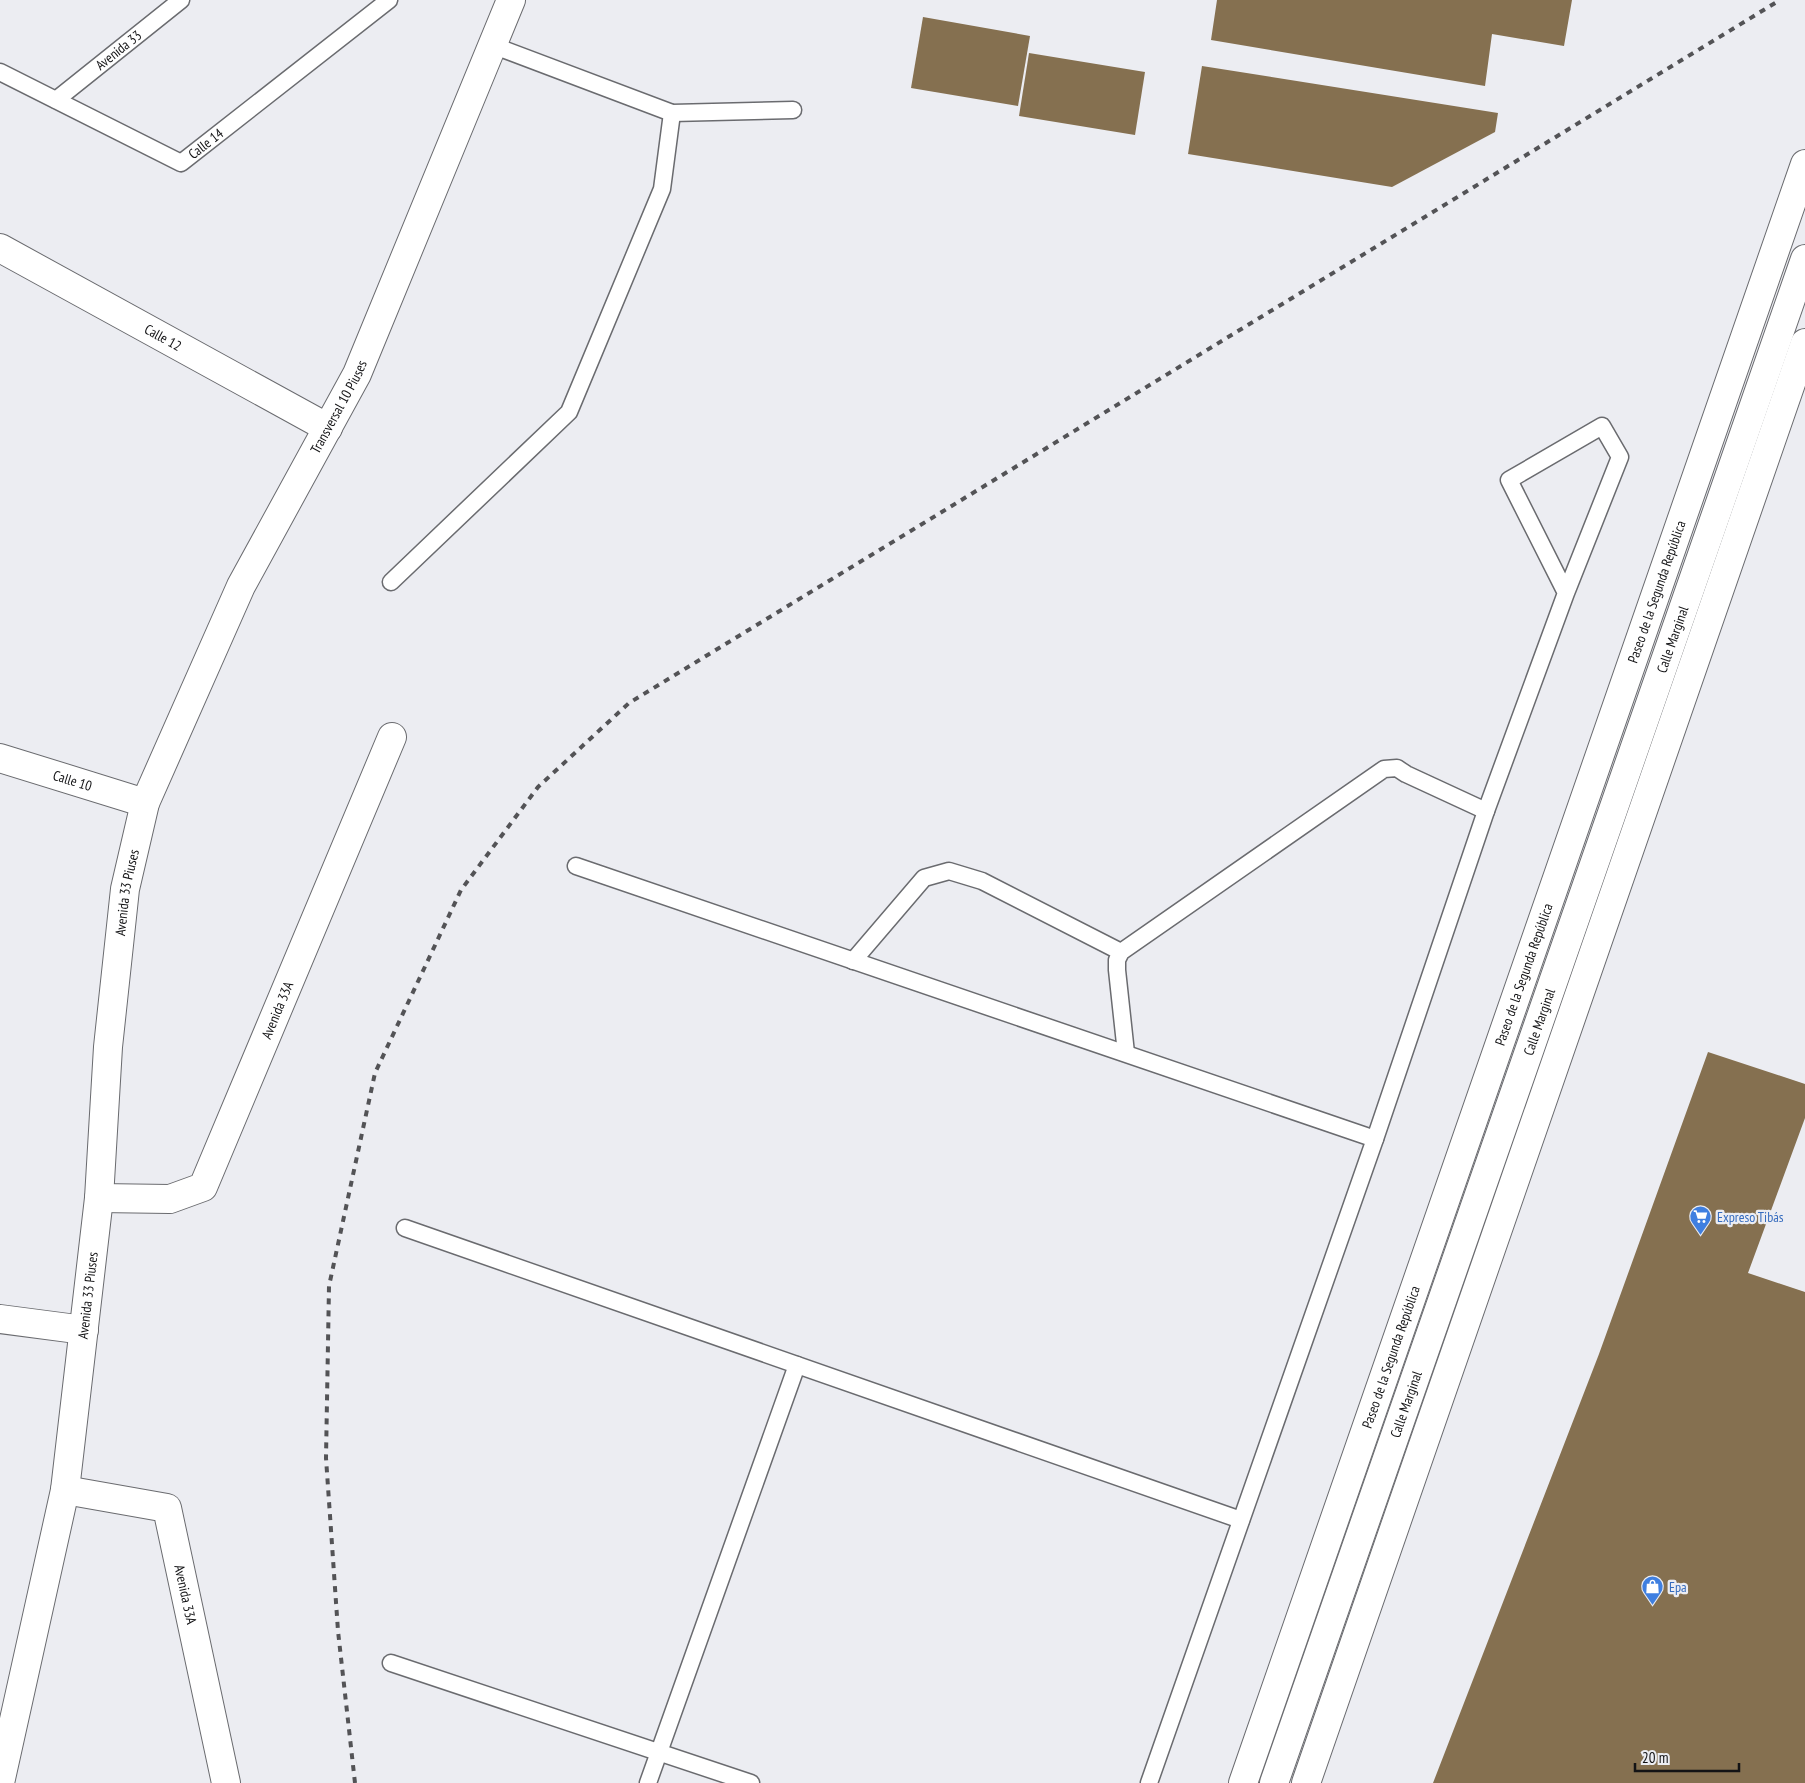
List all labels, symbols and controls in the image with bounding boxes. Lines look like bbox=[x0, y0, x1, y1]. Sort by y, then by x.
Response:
street label: Avenida 33 bbox=[92, 26, 145, 74]
street label: Calle 14 bbox=[185, 124, 227, 163]
street label: Calle 12 bbox=[141, 320, 185, 355]
street label: Transversal 10 Piuses bbox=[306, 357, 371, 457]
street label: Paseo de la Segunda República bbox=[1624, 518, 1690, 665]
street label: Calle Marginal bbox=[1652, 603, 1693, 675]
street label: Calle 10 bbox=[51, 766, 94, 795]
street label: Avenida 33 Piuses bbox=[111, 847, 143, 937]
street label: Paseo de la Segunda República bbox=[1491, 901, 1557, 1048]
street label: Avenida 33A bbox=[257, 978, 297, 1041]
street label: Calle Marginal bbox=[1519, 985, 1559, 1058]
supermarket icon: Expreso Tibás bbox=[1689, 1205, 1713, 1236]
place label: Expreso Tibás bbox=[1717, 1208, 1784, 1226]
street label: Avenida 33 Piuses bbox=[74, 1251, 102, 1340]
street label: Paseo de la Segunda República bbox=[1358, 1283, 1424, 1430]
street label: Calle Marginal bbox=[1386, 1368, 1426, 1440]
street label: Avenida 33A bbox=[170, 1563, 201, 1626]
shop icon: Epa bbox=[1641, 1575, 1665, 1606]
place label: Epa bbox=[1669, 1578, 1687, 1596]
scale bar bbox=[1635, 1740, 1739, 1772]
text: 20 m bbox=[1642, 1748, 1668, 1767]

